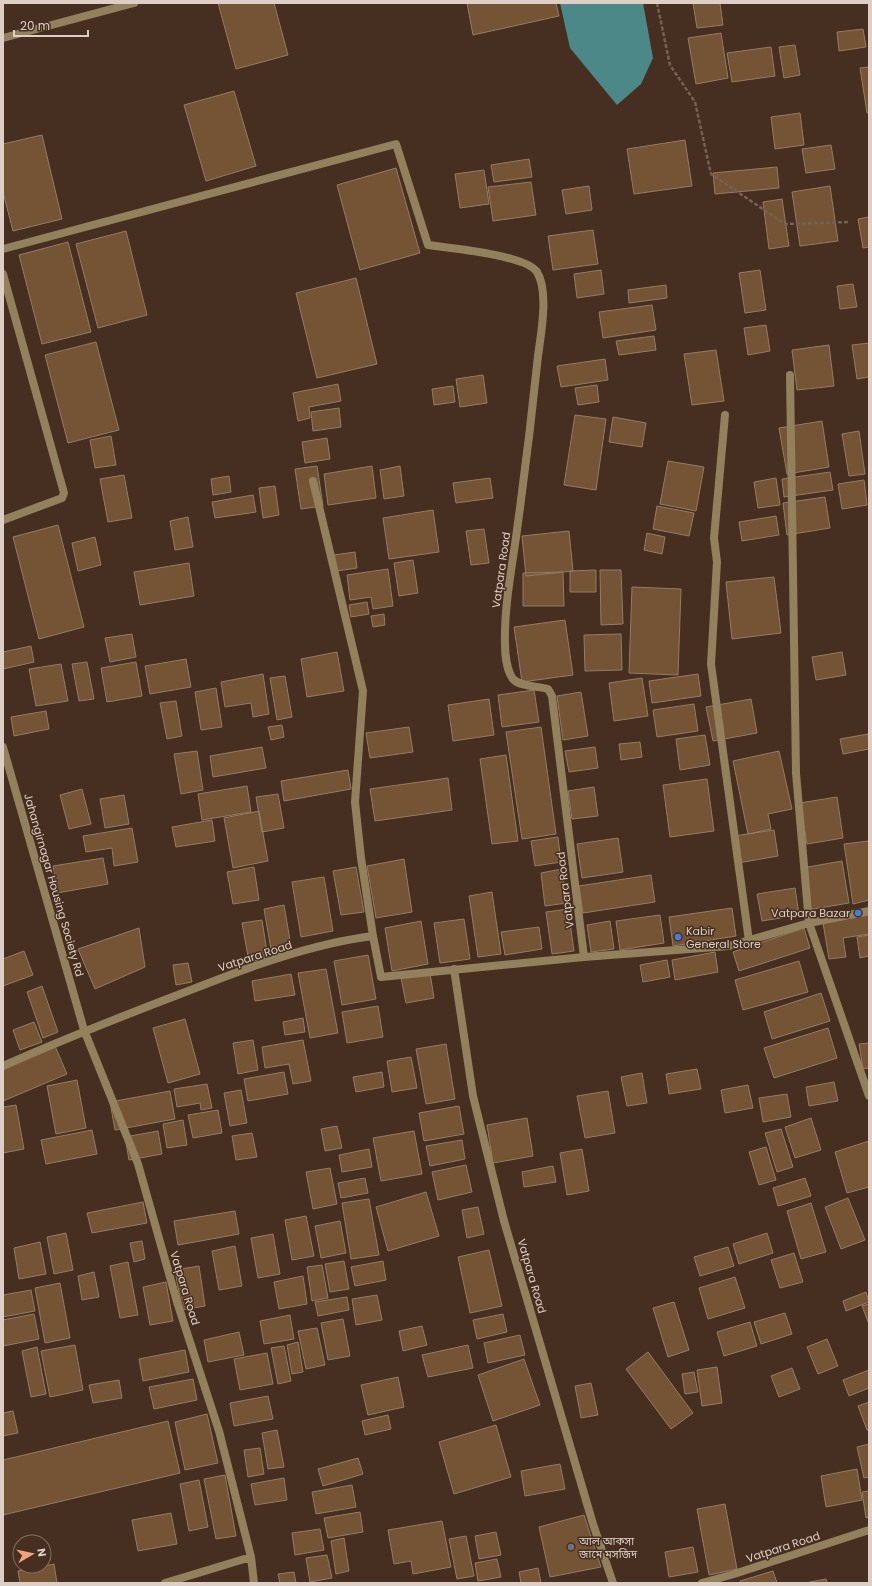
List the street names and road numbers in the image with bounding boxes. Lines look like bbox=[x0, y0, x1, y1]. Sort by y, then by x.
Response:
street label: Vatpara Road bbox=[488, 531, 514, 609]
street label: Jahangirnagar Housing Society Rd bbox=[20, 792, 88, 978]
street label: Vatpara Road bbox=[552, 851, 578, 929]
street label: Vatpara Road bbox=[216, 937, 294, 975]
street label: Vatpara Road bbox=[514, 1237, 550, 1315]
street label: Vatpara Road bbox=[166, 1249, 204, 1327]
street label: Vatpara Road bbox=[744, 1528, 822, 1566]

